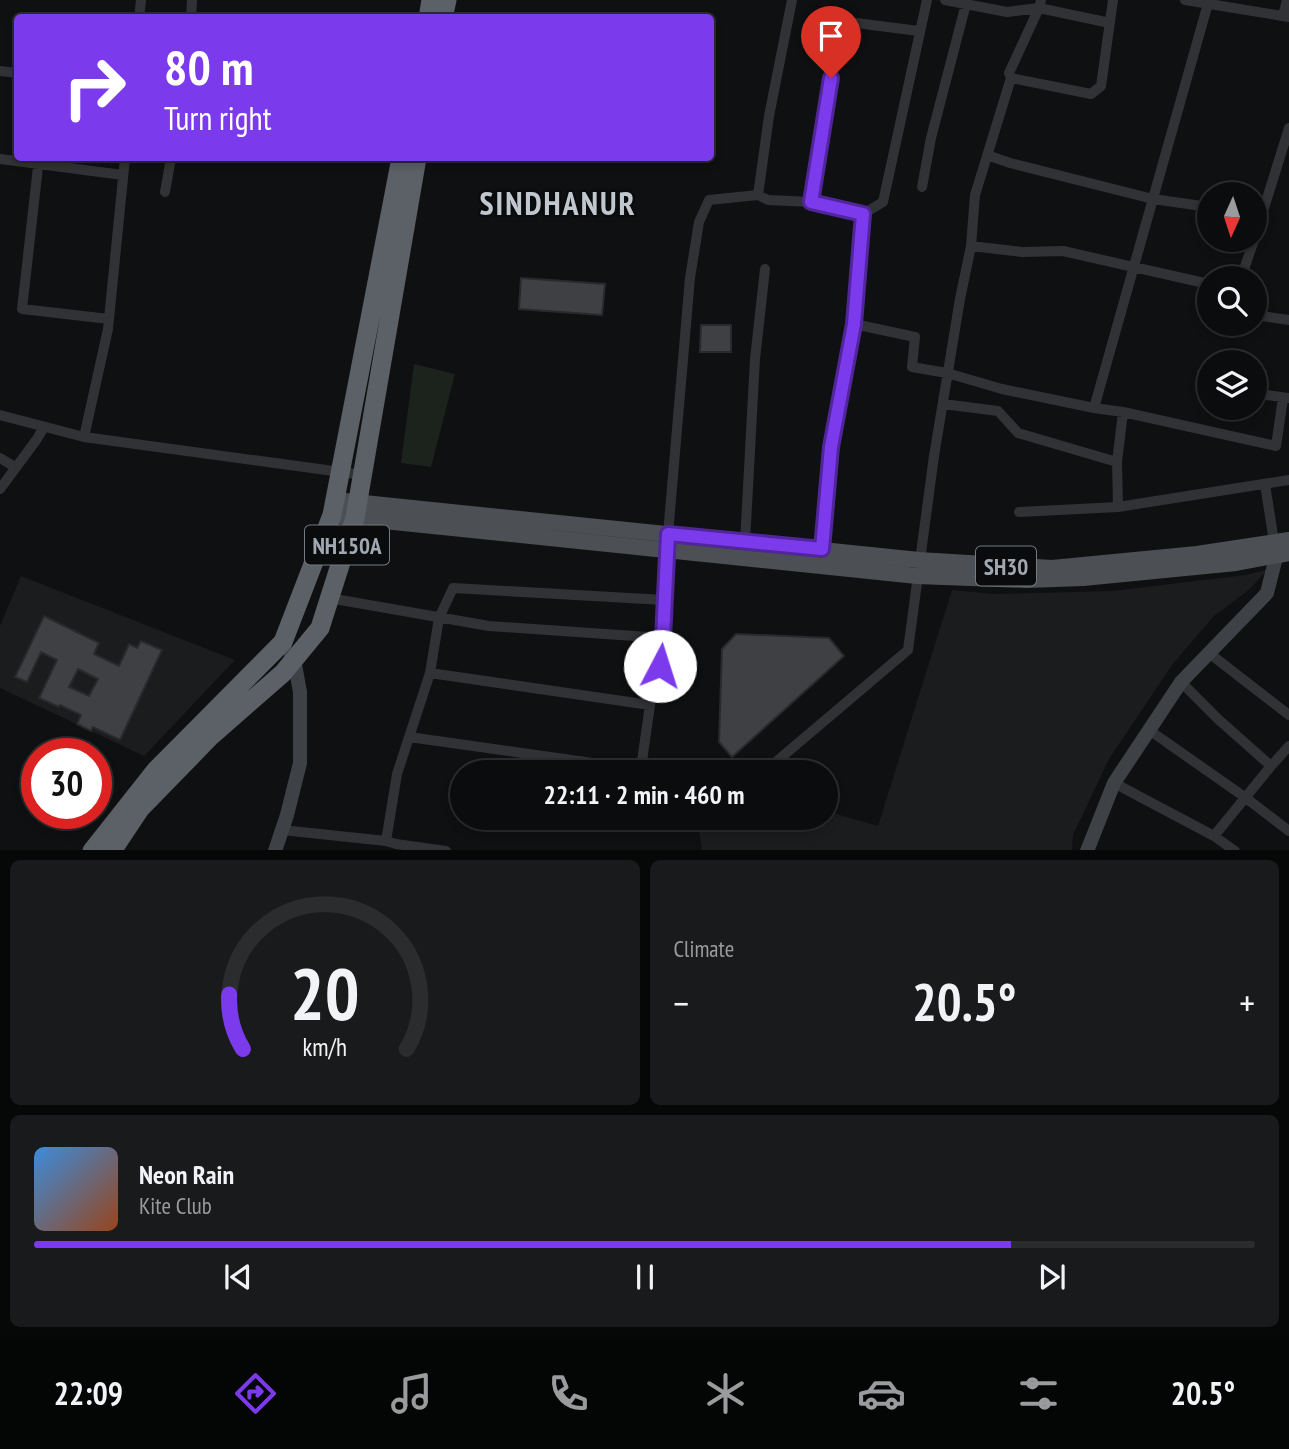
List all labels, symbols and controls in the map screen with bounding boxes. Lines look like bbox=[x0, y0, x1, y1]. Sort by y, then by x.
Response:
pin bbox=[801, 6, 861, 78]
icon: arrive bbox=[812, 17, 850, 55]
text: 80 m bbox=[164, 35, 253, 99]
icon: right bbox=[49, 42, 140, 133]
text: Turn right bbox=[164, 97, 272, 139]
district label: SINDHANUR bbox=[479, 182, 637, 224]
north arrow bbox=[1197, 182, 1267, 252]
map controls bbox=[1197, 182, 1267, 420]
button: search bbox=[1197, 266, 1267, 336]
button: layers bbox=[1197, 350, 1267, 420]
road number: NH150A bbox=[305, 526, 389, 565]
road number: SH30 bbox=[976, 546, 1036, 586]
position arrow bbox=[623, 629, 697, 703]
speed limit sign: 30 bbox=[21, 738, 112, 829]
text: 22:11 · 2 min · 460 m bbox=[544, 778, 744, 811]
text: Climate bbox=[674, 934, 734, 963]
text: 20 bbox=[290, 945, 360, 1039]
text: 20.5° bbox=[912, 968, 1017, 1035]
text: − bbox=[674, 978, 689, 1027]
text: + bbox=[1239, 978, 1255, 1027]
text: km/h bbox=[303, 1030, 347, 1062]
text: Neon Rain bbox=[139, 1158, 234, 1191]
text: Kite Club bbox=[139, 1191, 212, 1220]
icon: previous bbox=[219, 1258, 257, 1296]
icon: pause bbox=[626, 1258, 664, 1296]
icon: next bbox=[1033, 1258, 1071, 1296]
icon: directions bbox=[231, 1369, 280, 1418]
icon: music bbox=[387, 1369, 436, 1418]
icon: phone bbox=[544, 1369, 593, 1418]
icon: climate bbox=[701, 1369, 750, 1418]
icon: car bbox=[857, 1369, 906, 1418]
icon: filters bbox=[1014, 1369, 1063, 1418]
text: 22:09 bbox=[54, 1372, 123, 1414]
text: 20.5° bbox=[1171, 1372, 1235, 1414]

